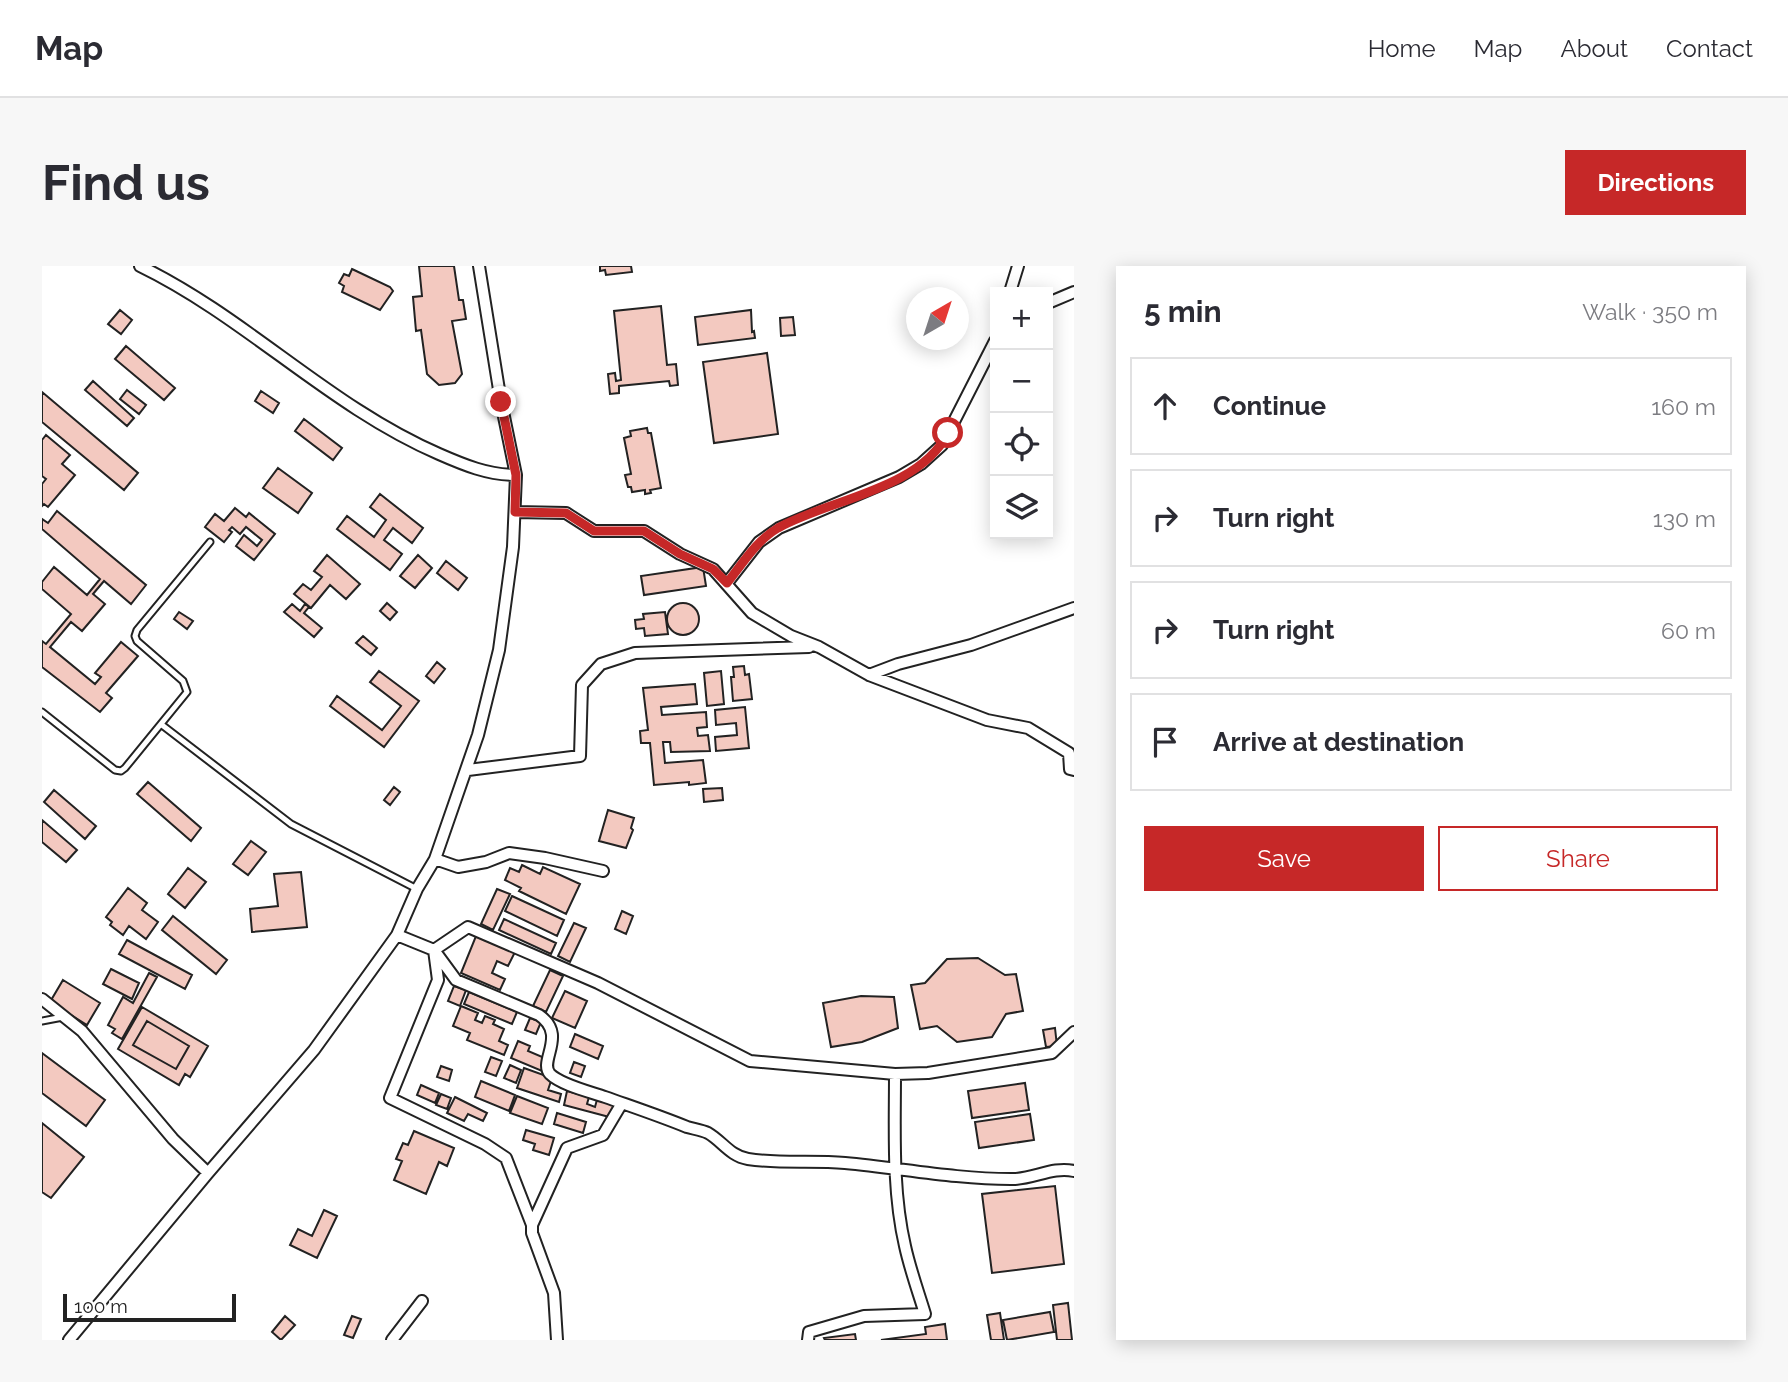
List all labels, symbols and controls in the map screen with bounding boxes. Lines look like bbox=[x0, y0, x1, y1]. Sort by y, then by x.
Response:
text: Map bbox=[35, 29, 103, 68]
text: Home bbox=[1368, 34, 1436, 63]
text: Map bbox=[1474, 34, 1522, 63]
text: About bbox=[1560, 34, 1628, 63]
text: Contact bbox=[1666, 34, 1753, 63]
button: Directions bbox=[1565, 150, 1746, 215]
text: Find us bbox=[42, 154, 210, 211]
north arrow bbox=[906, 287, 969, 350]
map controls bbox=[990, 287, 1053, 539]
button: + bbox=[990, 287, 1053, 350]
text: 5 min bbox=[1144, 294, 1222, 329]
text: Walk · 350 m bbox=[1582, 298, 1718, 325]
button: − bbox=[990, 350, 1053, 413]
route end bbox=[485, 386, 516, 417]
icon: ahead bbox=[1146, 387, 1184, 425]
text: Continue bbox=[1213, 391, 1326, 421]
text: 160 m bbox=[1651, 393, 1716, 420]
button: locate bbox=[990, 413, 1053, 476]
route start bbox=[932, 417, 963, 448]
button: layers bbox=[990, 476, 1053, 539]
icon: right bbox=[1146, 499, 1184, 537]
text: Turn right bbox=[1213, 503, 1334, 533]
text: 130 m bbox=[1653, 505, 1716, 532]
icon: right bbox=[1146, 611, 1184, 649]
text: Turn right bbox=[1213, 615, 1334, 645]
text: 60 m bbox=[1661, 617, 1716, 644]
icon: arrive bbox=[1146, 723, 1184, 761]
text: Arrive at destination bbox=[1213, 727, 1464, 757]
button: Save bbox=[1144, 826, 1424, 891]
button: Share bbox=[1438, 826, 1718, 891]
scale bar bbox=[63, 1291, 236, 1323]
text: 100 m bbox=[74, 1295, 128, 1317]

